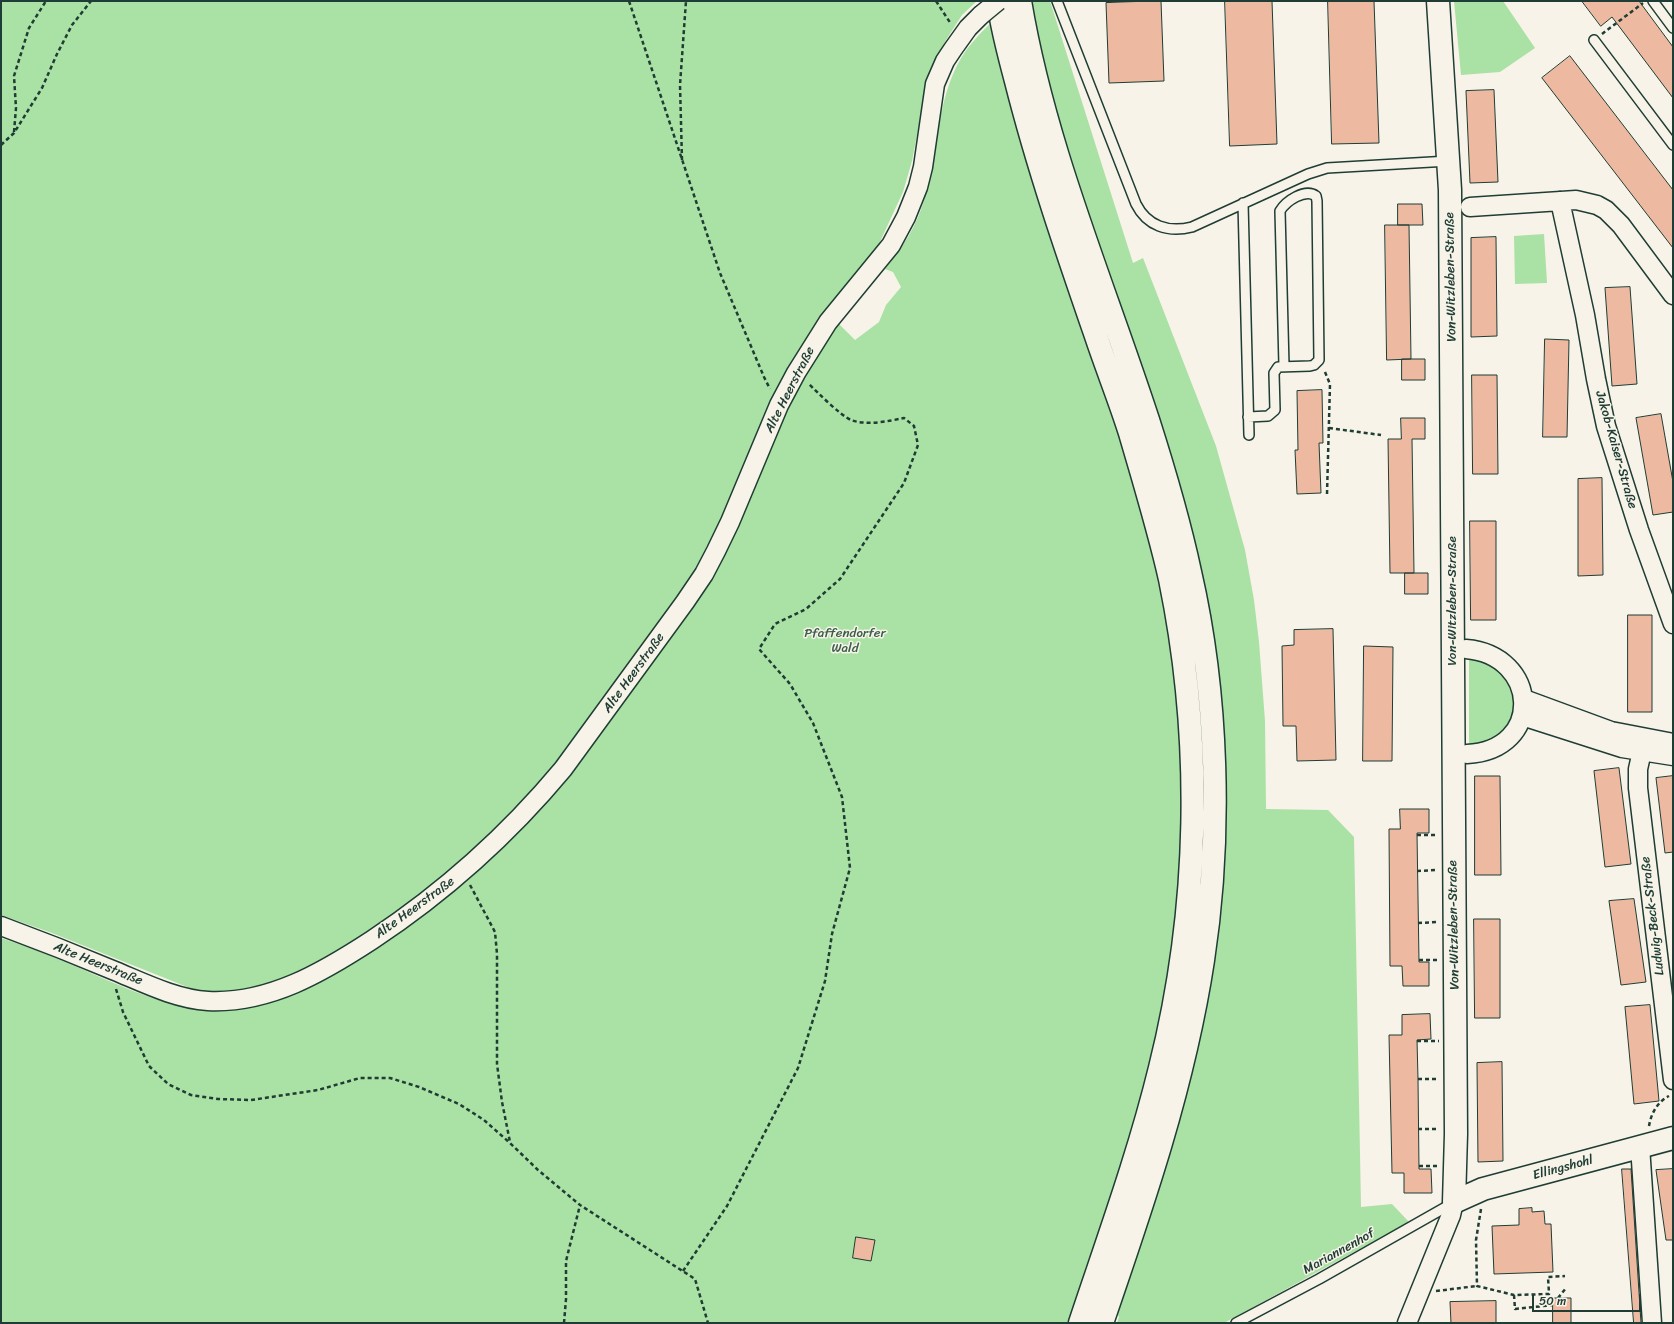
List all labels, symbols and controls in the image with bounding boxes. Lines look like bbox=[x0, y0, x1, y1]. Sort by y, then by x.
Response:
street label: Von-Witzleben-Straße bbox=[1442, 212, 1460, 342]
street label: Alte Heerstraße bbox=[762, 344, 818, 436]
street label: Jakob-Kaiser-Straße bbox=[1592, 389, 1640, 511]
street label: Von-Witzleben-Straße bbox=[1445, 536, 1461, 666]
park label: Pfaffendorfer Wald bbox=[804, 626, 886, 657]
street label: Alte Heerstraße bbox=[600, 630, 668, 716]
street label: Ludwig-Beck-Straße bbox=[1638, 856, 1668, 976]
street label: Von-Witzleben-Straße bbox=[1445, 860, 1463, 990]
street label: Alte Heerstraße bbox=[372, 874, 458, 942]
street label: Alte Heerstraße bbox=[51, 939, 145, 989]
street label: Ellingshohl bbox=[1531, 1152, 1595, 1184]
street label: Mariannenhof bbox=[1301, 1226, 1377, 1278]
scale bar bbox=[1534, 1286, 1643, 1312]
text: 50 m bbox=[1539, 1290, 1566, 1312]

